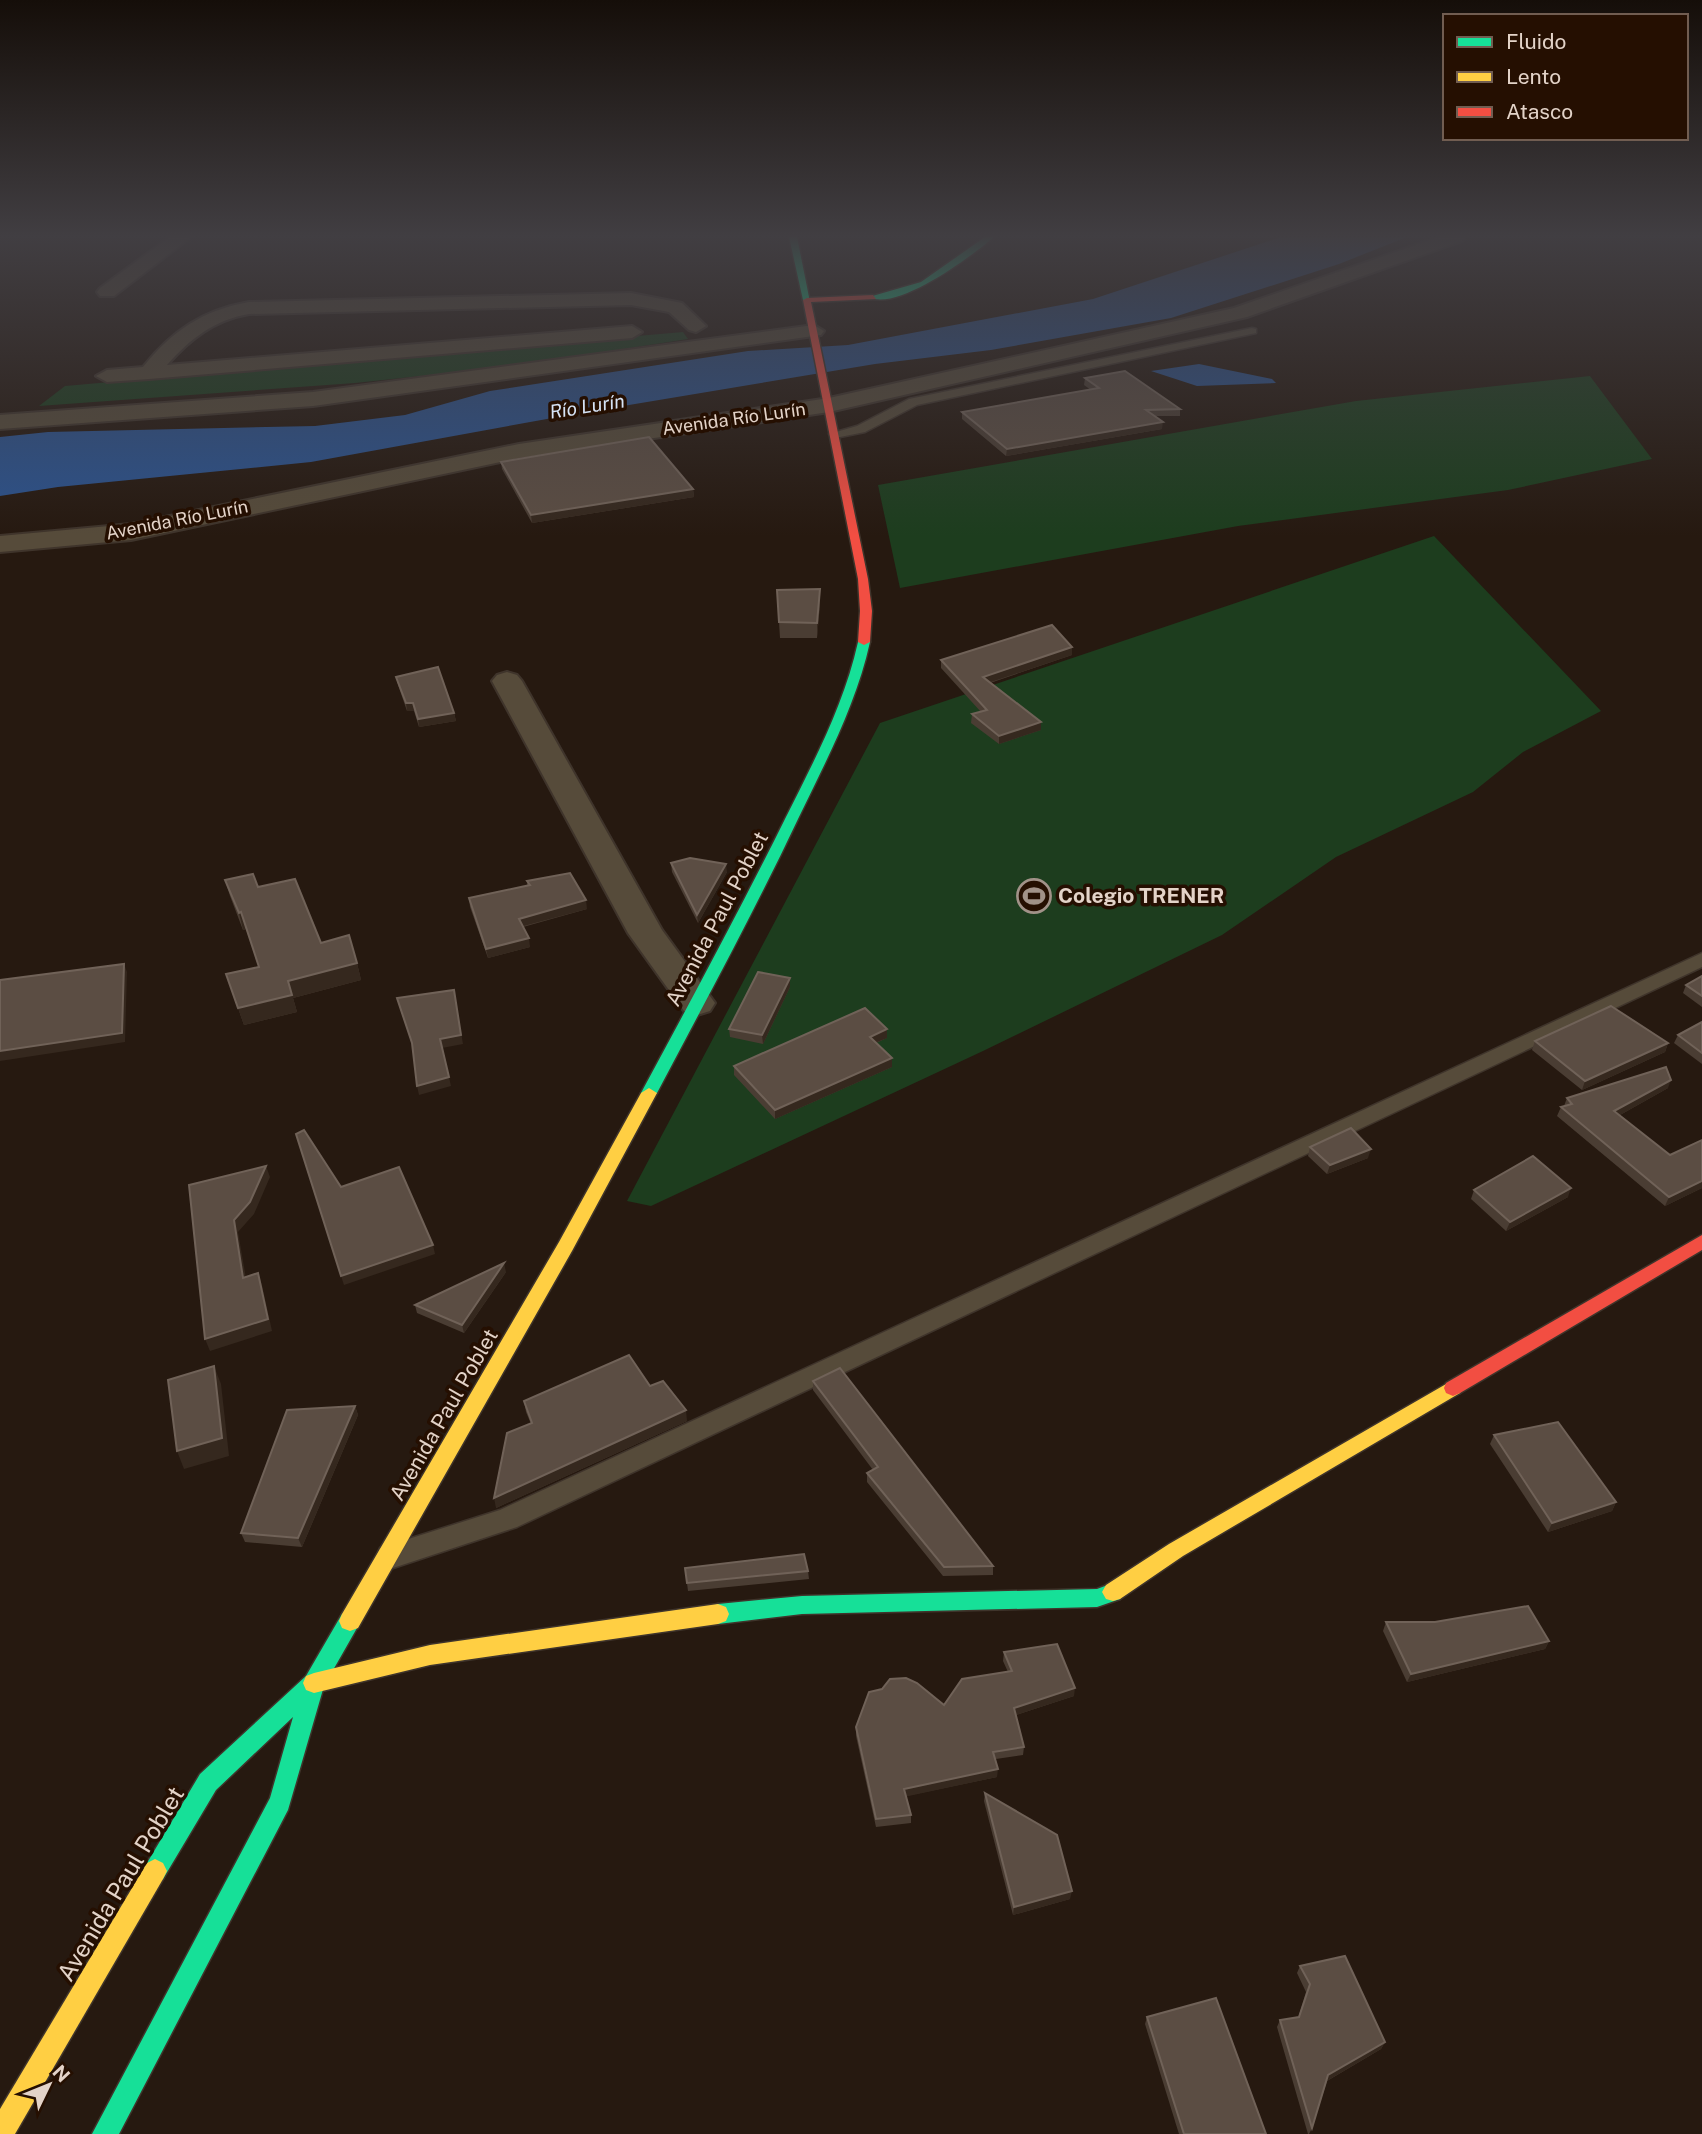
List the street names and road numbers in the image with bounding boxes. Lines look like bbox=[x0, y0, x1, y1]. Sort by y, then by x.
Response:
street label: Avenida Río Lurín bbox=[661, 398, 807, 439]
street label: Avenida Río Lurín bbox=[104, 495, 250, 544]
street label: Avenida Paul Poblet bbox=[660, 827, 773, 1010]
street label: Avenida Paul Poblet bbox=[384, 1324, 503, 1505]
street label: Avenida Paul Poblet bbox=[51, 1781, 189, 1986]

